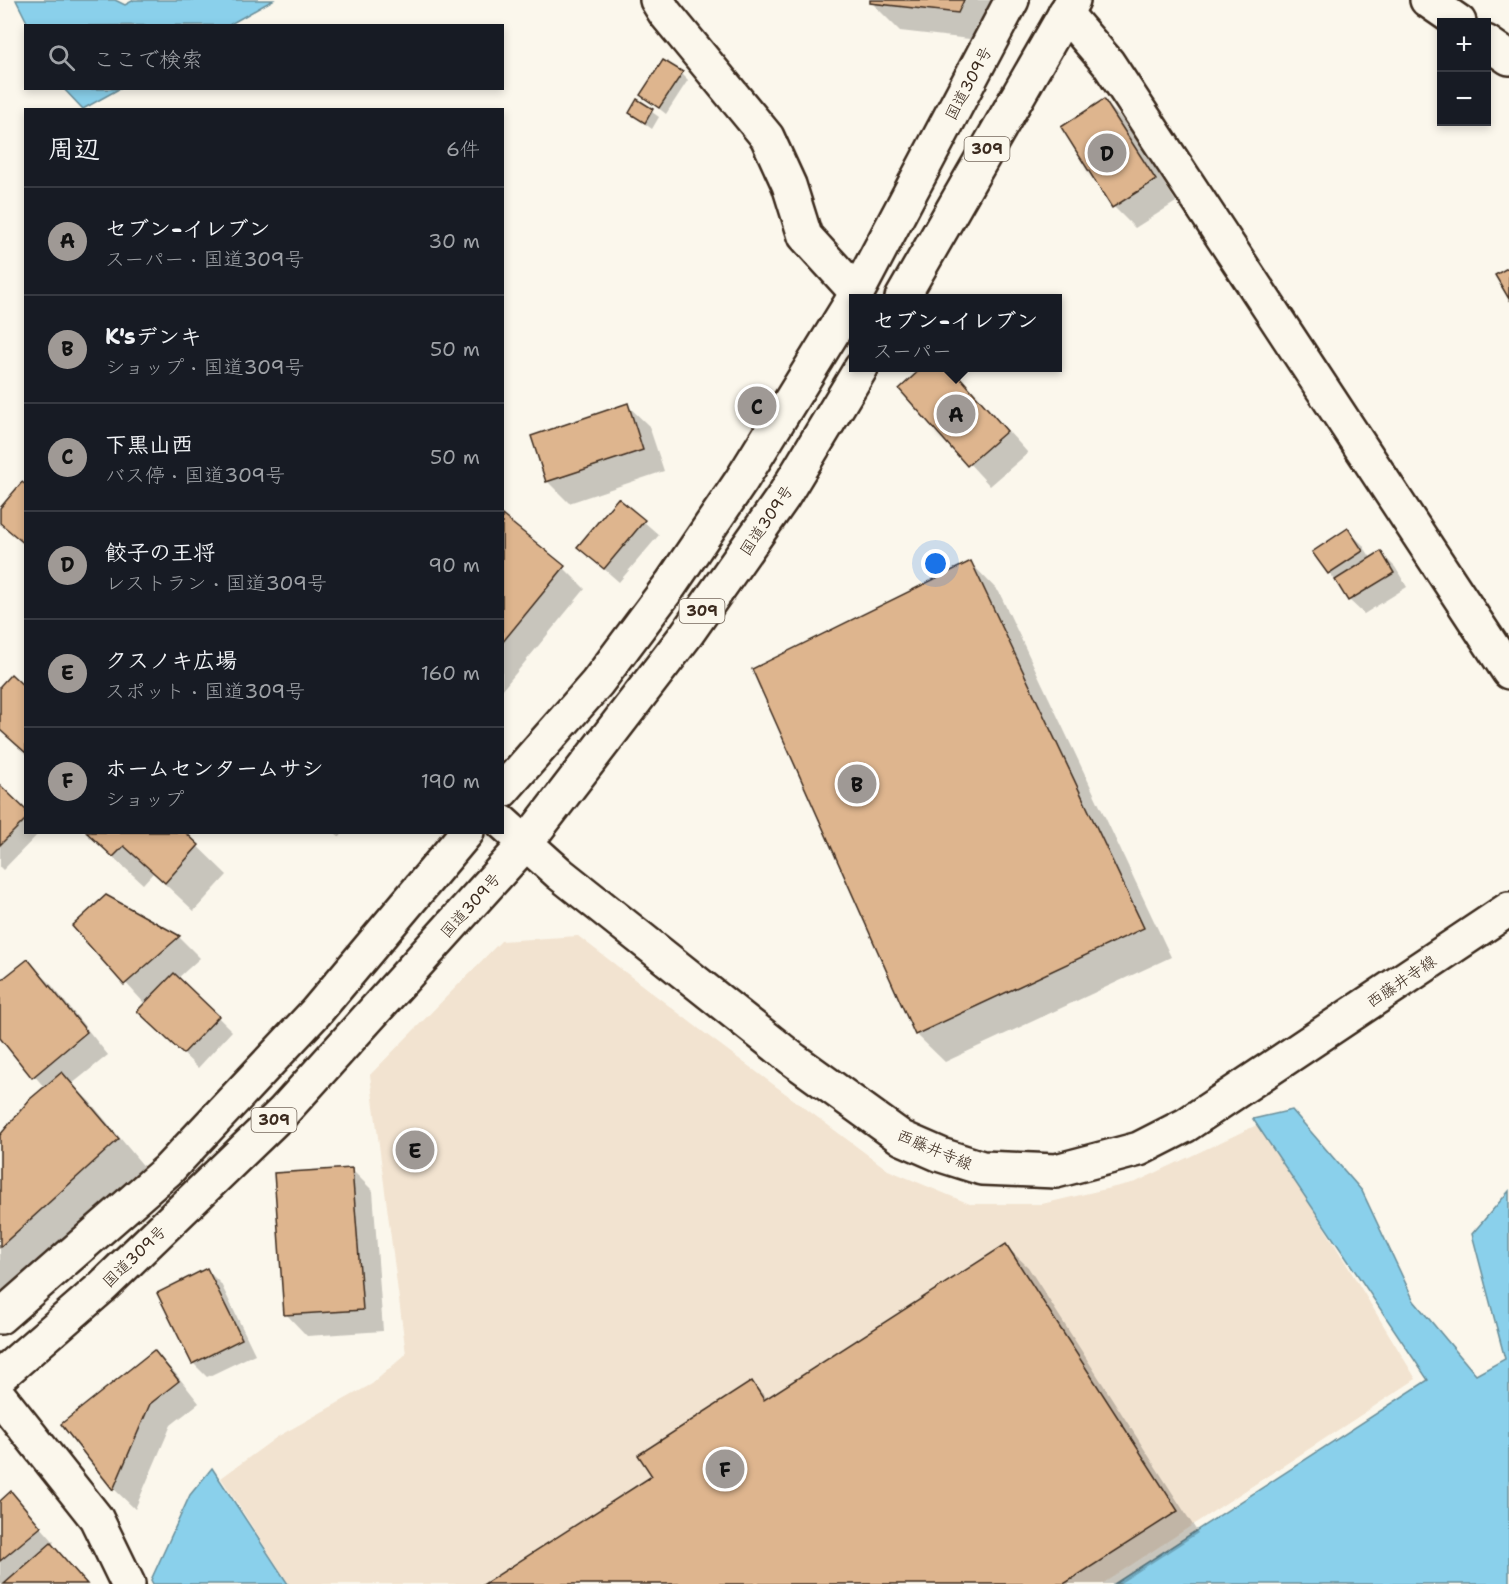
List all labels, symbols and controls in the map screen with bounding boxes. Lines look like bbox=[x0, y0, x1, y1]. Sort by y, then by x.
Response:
map controls bbox=[1437, 18, 1491, 126]
button: + bbox=[1437, 18, 1491, 72]
search box bbox=[24, 24, 504, 90]
icon: search bbox=[45, 41, 78, 74]
street label: 国道309号 bbox=[940, 43, 997, 124]
text: ここで検索 bbox=[93, 45, 203, 74]
button: − bbox=[1437, 72, 1491, 126]
pin: D bbox=[1088, 130, 1126, 176]
text: 周辺 bbox=[48, 131, 100, 166]
text: 6件 bbox=[446, 136, 480, 162]
road number: 309 bbox=[964, 137, 1010, 161]
text: セブン-イレブン bbox=[105, 214, 270, 243]
text: A bbox=[60, 228, 75, 254]
text: 30 m bbox=[428, 228, 480, 254]
text: スーパー · 国道309号 bbox=[105, 246, 305, 272]
popup bbox=[849, 294, 1062, 372]
text: セブン-イレブン bbox=[873, 306, 1038, 335]
text: K'sデンキ bbox=[105, 322, 202, 351]
text: B bbox=[61, 336, 74, 362]
text: 50 m bbox=[430, 336, 480, 362]
text: スーパー bbox=[873, 338, 952, 364]
text: ショップ · 国道309号 bbox=[105, 354, 305, 380]
pin: C bbox=[738, 384, 777, 428]
pin: A bbox=[936, 392, 976, 436]
text: 下黒山西 bbox=[105, 430, 193, 459]
text: C bbox=[61, 444, 74, 470]
text: 50 m bbox=[430, 444, 480, 470]
text: バス停 · 国道309号 bbox=[105, 462, 285, 488]
street label: 国道309号 bbox=[735, 481, 798, 560]
text: 餃子の王将 bbox=[105, 538, 215, 567]
your location bbox=[921, 549, 950, 578]
text: D bbox=[60, 552, 75, 578]
text: 90 m bbox=[428, 552, 480, 578]
text: レストラン · 国道309号 bbox=[105, 570, 327, 596]
road number: 309 bbox=[680, 599, 724, 623]
text: クスノキ広場 bbox=[105, 646, 237, 675]
text: E bbox=[61, 660, 74, 686]
text: 160 m bbox=[421, 660, 480, 686]
text: スポット · 国道309号 bbox=[105, 678, 305, 704]
text: ホームセンタームサシ bbox=[105, 754, 323, 783]
pin: B bbox=[838, 762, 876, 806]
text: F bbox=[62, 768, 73, 794]
text: 190 m bbox=[421, 768, 480, 794]
text: ショップ bbox=[105, 786, 184, 812]
street label: 国道309号 bbox=[436, 868, 505, 942]
street label: 西藤井寺線 bbox=[1362, 950, 1440, 1012]
road number: 309 bbox=[252, 1108, 296, 1132]
street label: 西藤井寺線 bbox=[894, 1124, 976, 1175]
pin: E bbox=[396, 1128, 434, 1172]
street label: 国道309号 bbox=[98, 1221, 171, 1292]
pin: F bbox=[706, 1446, 744, 1492]

